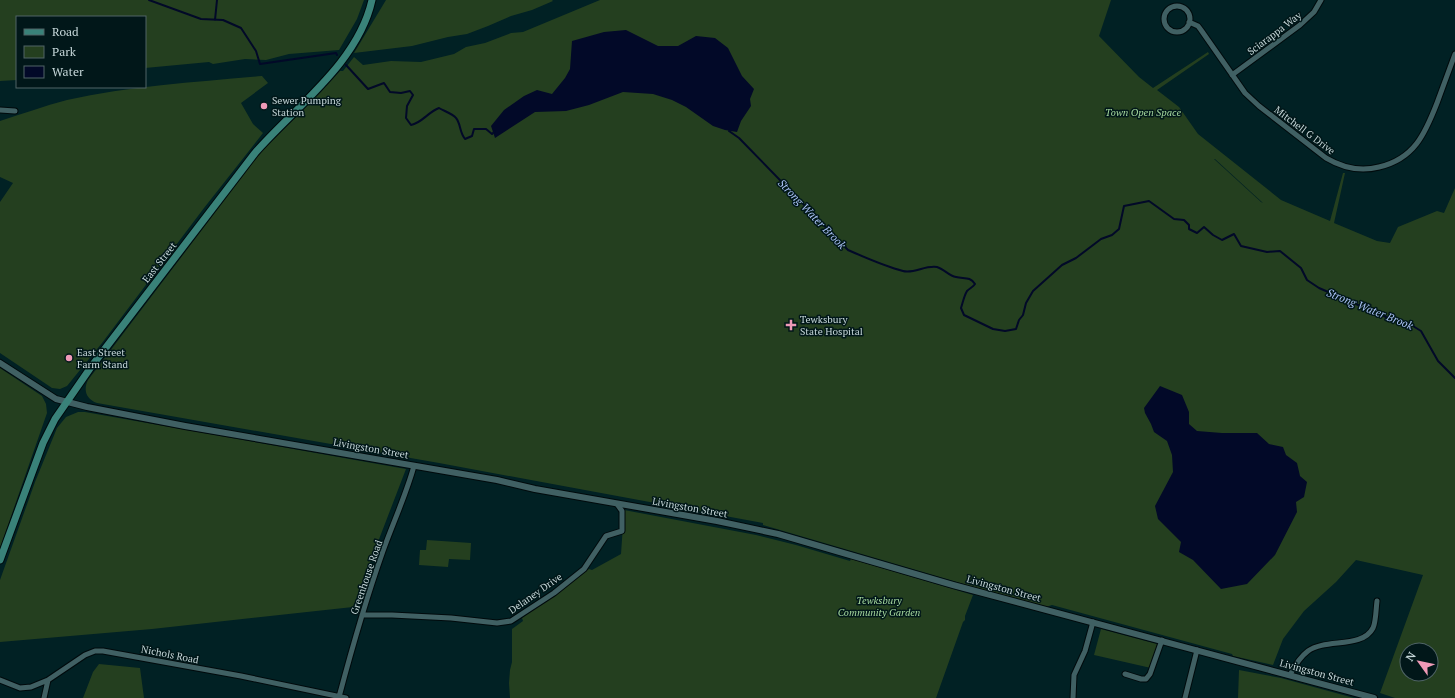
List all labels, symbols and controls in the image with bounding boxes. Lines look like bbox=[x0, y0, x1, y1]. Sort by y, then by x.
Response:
street label: Sciarappa Way bbox=[1245, 8, 1305, 58]
legend bbox=[16, 16, 146, 88]
text: Road bbox=[52, 24, 79, 39]
text: Park bbox=[52, 44, 77, 59]
text: Water bbox=[52, 64, 84, 79]
place label: Sewer Pumping Station bbox=[272, 94, 342, 119]
marker: Sewer Pumping Station bbox=[259, 101, 269, 111]
street label: Mitchell G Drive bbox=[1272, 103, 1338, 157]
park label: Town Open Space bbox=[1105, 106, 1181, 119]
water label: Strong Water Brook bbox=[775, 176, 850, 252]
street label: East Street bbox=[139, 239, 179, 285]
water label: Strong Water Brook bbox=[1325, 285, 1416, 333]
place label: Tewksbury State Hospital bbox=[800, 313, 863, 338]
marker: Tewksbury State Hospital bbox=[785, 319, 797, 331]
place label: East Street Farm Stand bbox=[77, 346, 128, 371]
marker: East Street Farm Stand bbox=[64, 353, 74, 363]
street label: Livingston Street bbox=[332, 435, 410, 462]
street label: Livingston Street bbox=[651, 494, 729, 521]
street label: Greenhouse Road bbox=[348, 538, 385, 616]
street label: Delaney Drive bbox=[506, 570, 565, 617]
street label: Livingston Street bbox=[965, 572, 1043, 605]
park label: Tewksbury Community Garden bbox=[838, 594, 920, 619]
north arrow bbox=[1399, 642, 1439, 682]
street label: Nichols Road bbox=[140, 643, 200, 667]
text: N bbox=[1402, 649, 1419, 664]
street label: Livingston Street bbox=[1278, 656, 1356, 689]

